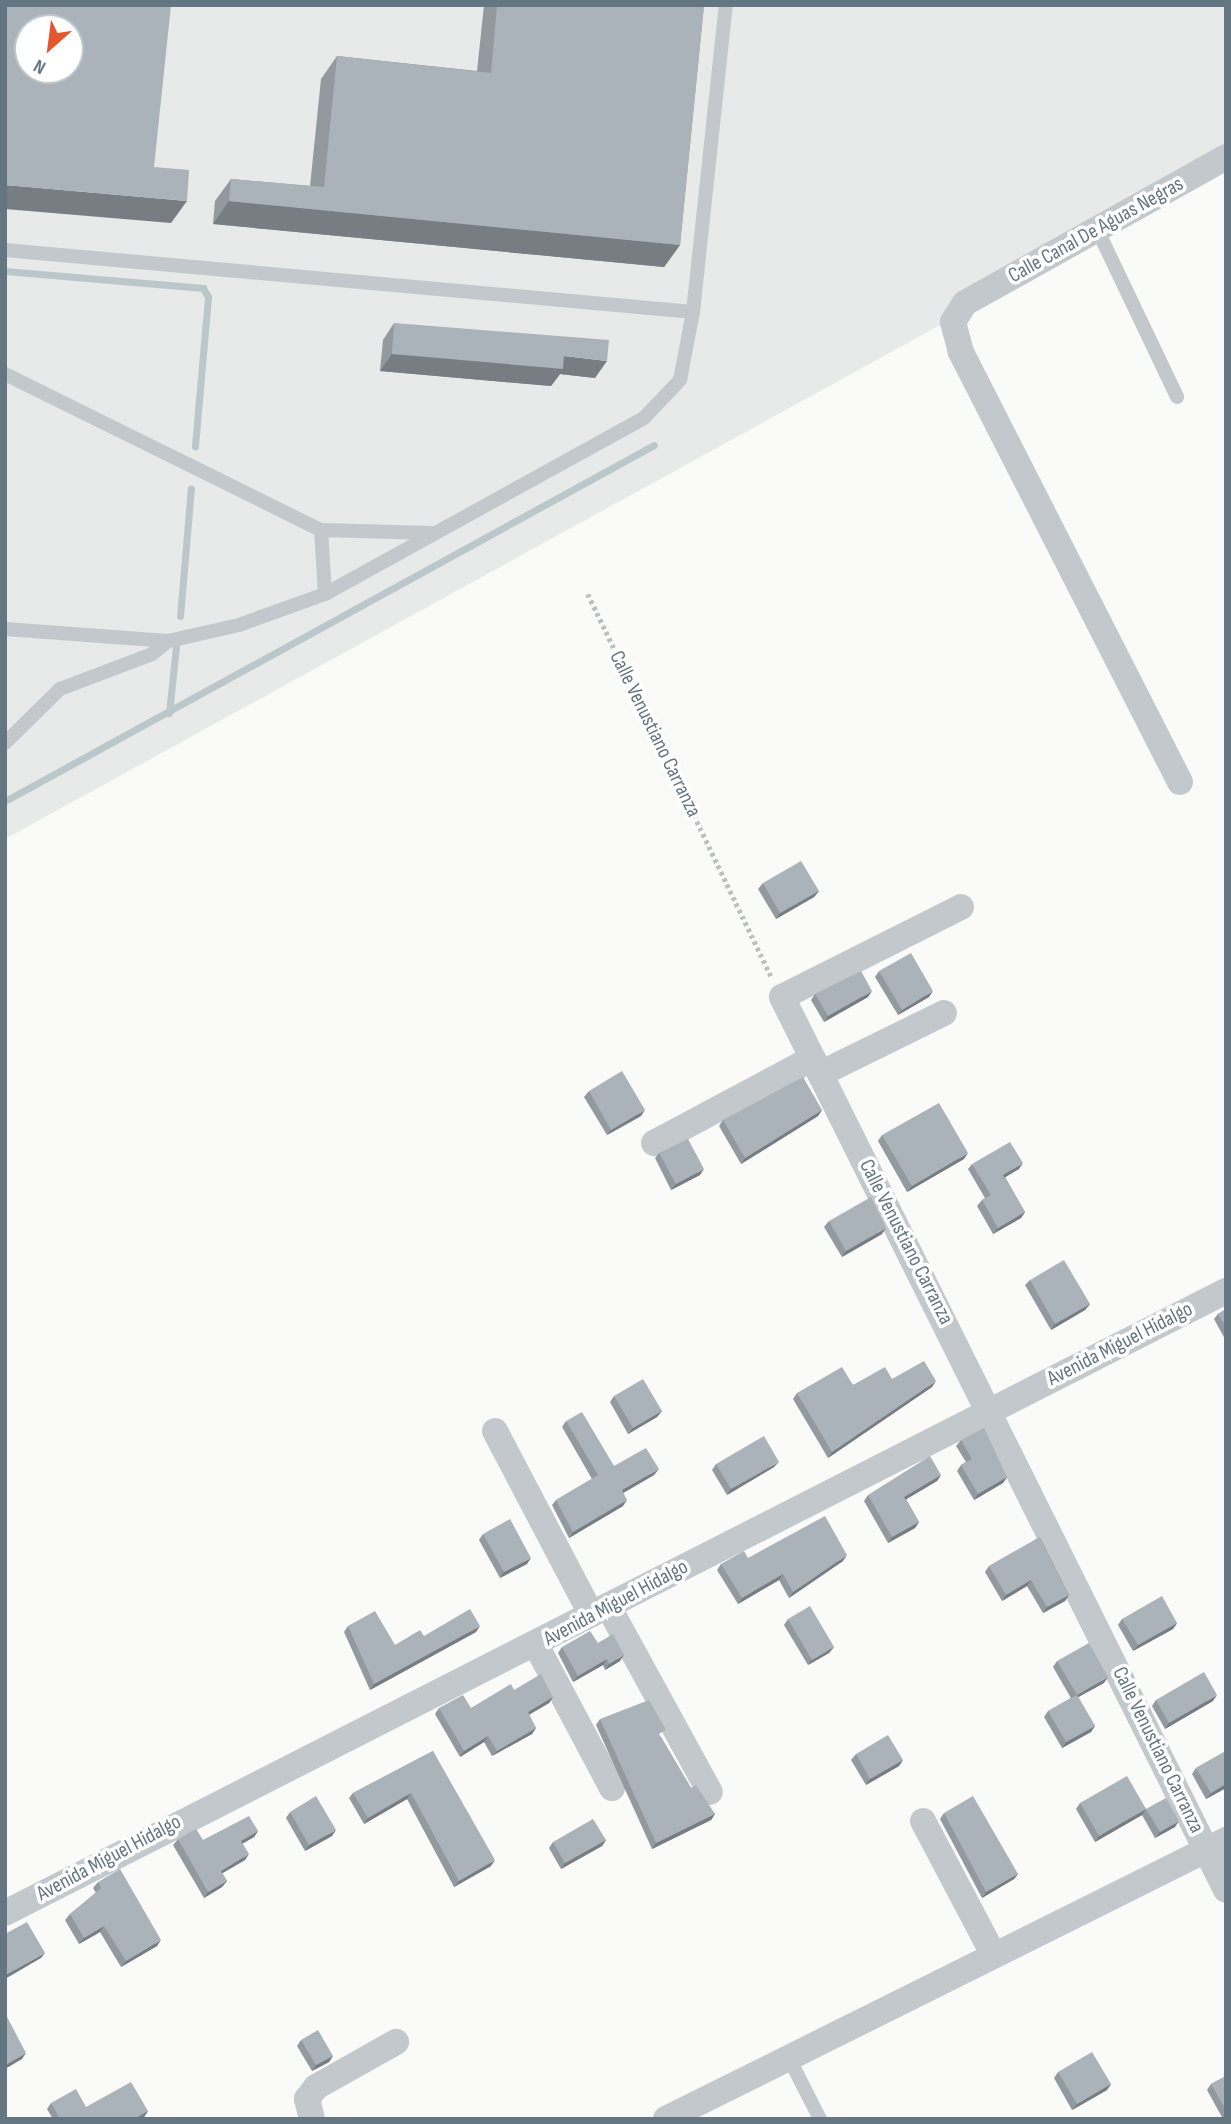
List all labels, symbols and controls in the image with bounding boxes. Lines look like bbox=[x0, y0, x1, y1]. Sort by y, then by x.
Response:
north arrow bbox=[14, 14, 84, 84]
text: N bbox=[30, 54, 50, 79]
street label: Calle Canal De Aguas Negras bbox=[1004, 171, 1188, 289]
street label: Calle Venustiano Carranza bbox=[604, 647, 706, 821]
street label: Calle Venustiano Carranza bbox=[854, 1155, 958, 1329]
street label: Avenida Miguel Hidalgo bbox=[1043, 1297, 1197, 1391]
street label: Avenida Miguel Hidalgo bbox=[540, 1554, 692, 1652]
street label: Calle Venustiano Carranza bbox=[1107, 1663, 1209, 1837]
street label: Avenida Miguel Hidalgo bbox=[33, 1809, 185, 1907]

